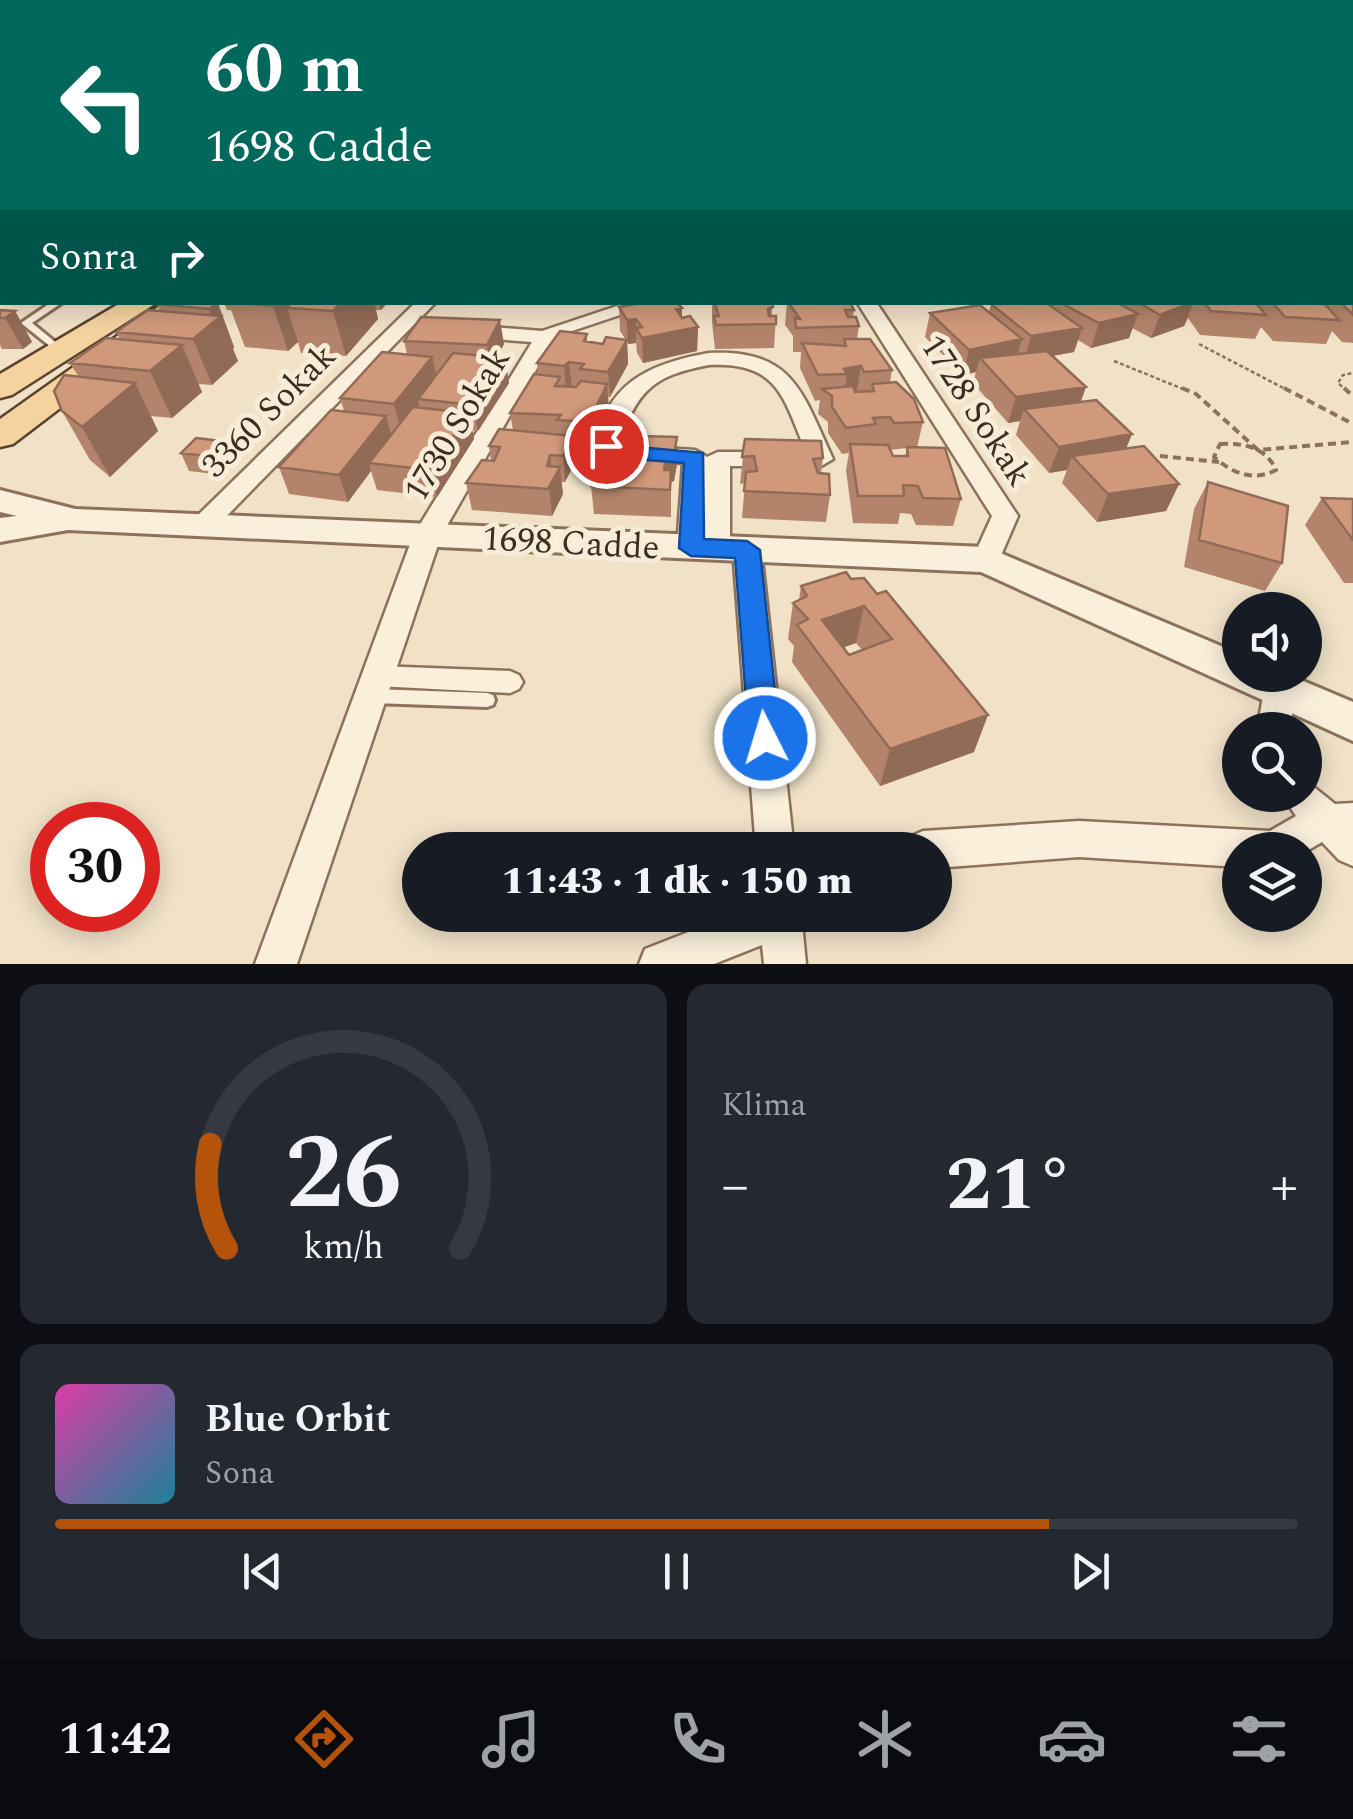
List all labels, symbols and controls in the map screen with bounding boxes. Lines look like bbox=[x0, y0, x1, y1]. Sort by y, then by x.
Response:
text: 60 m bbox=[205, 17, 364, 123]
icon: left bbox=[40, 40, 170, 170]
text: 1698 Cadde bbox=[205, 113, 433, 182]
text: Sonra bbox=[40, 229, 138, 287]
icon: right bbox=[158, 230, 213, 285]
street label: 1728 Sokak bbox=[907, 324, 1045, 498]
street label: 3360 Sokak bbox=[189, 331, 349, 491]
street label: 1730 Sokak bbox=[390, 337, 524, 512]
pin bbox=[564, 404, 649, 489]
icon: arrive bbox=[579, 419, 634, 474]
street label: 1698 Cadde bbox=[481, 512, 661, 575]
map controls bbox=[1222, 592, 1322, 932]
button: sound bbox=[1222, 592, 1322, 692]
position arrow bbox=[713, 686, 817, 790]
button: search bbox=[1222, 712, 1322, 812]
speed limit sign: 30 bbox=[30, 802, 160, 932]
button: layers bbox=[1222, 832, 1322, 932]
text: 11:43 · 1 dk · 150 m bbox=[501, 853, 853, 911]
text: Klima bbox=[722, 1081, 806, 1130]
text: 26 bbox=[285, 1096, 402, 1254]
text: 21° bbox=[946, 1129, 1074, 1243]
text: − bbox=[722, 1145, 749, 1228]
text: + bbox=[1270, 1145, 1298, 1228]
text: km/h bbox=[303, 1220, 383, 1275]
text: Blue Orbit bbox=[205, 1391, 390, 1449]
text: Sona bbox=[205, 1449, 274, 1498]
icon: previous bbox=[235, 1544, 290, 1599]
icon: pause bbox=[649, 1544, 704, 1599]
icon: next bbox=[1063, 1544, 1118, 1599]
icon: directions bbox=[289, 1704, 359, 1774]
icon: music bbox=[476, 1704, 546, 1774]
icon: phone bbox=[663, 1704, 733, 1774]
icon: climate bbox=[850, 1704, 920, 1774]
icon: car bbox=[1037, 1704, 1107, 1774]
icon: filters bbox=[1224, 1704, 1294, 1774]
text: 11:42 bbox=[59, 1705, 172, 1774]

